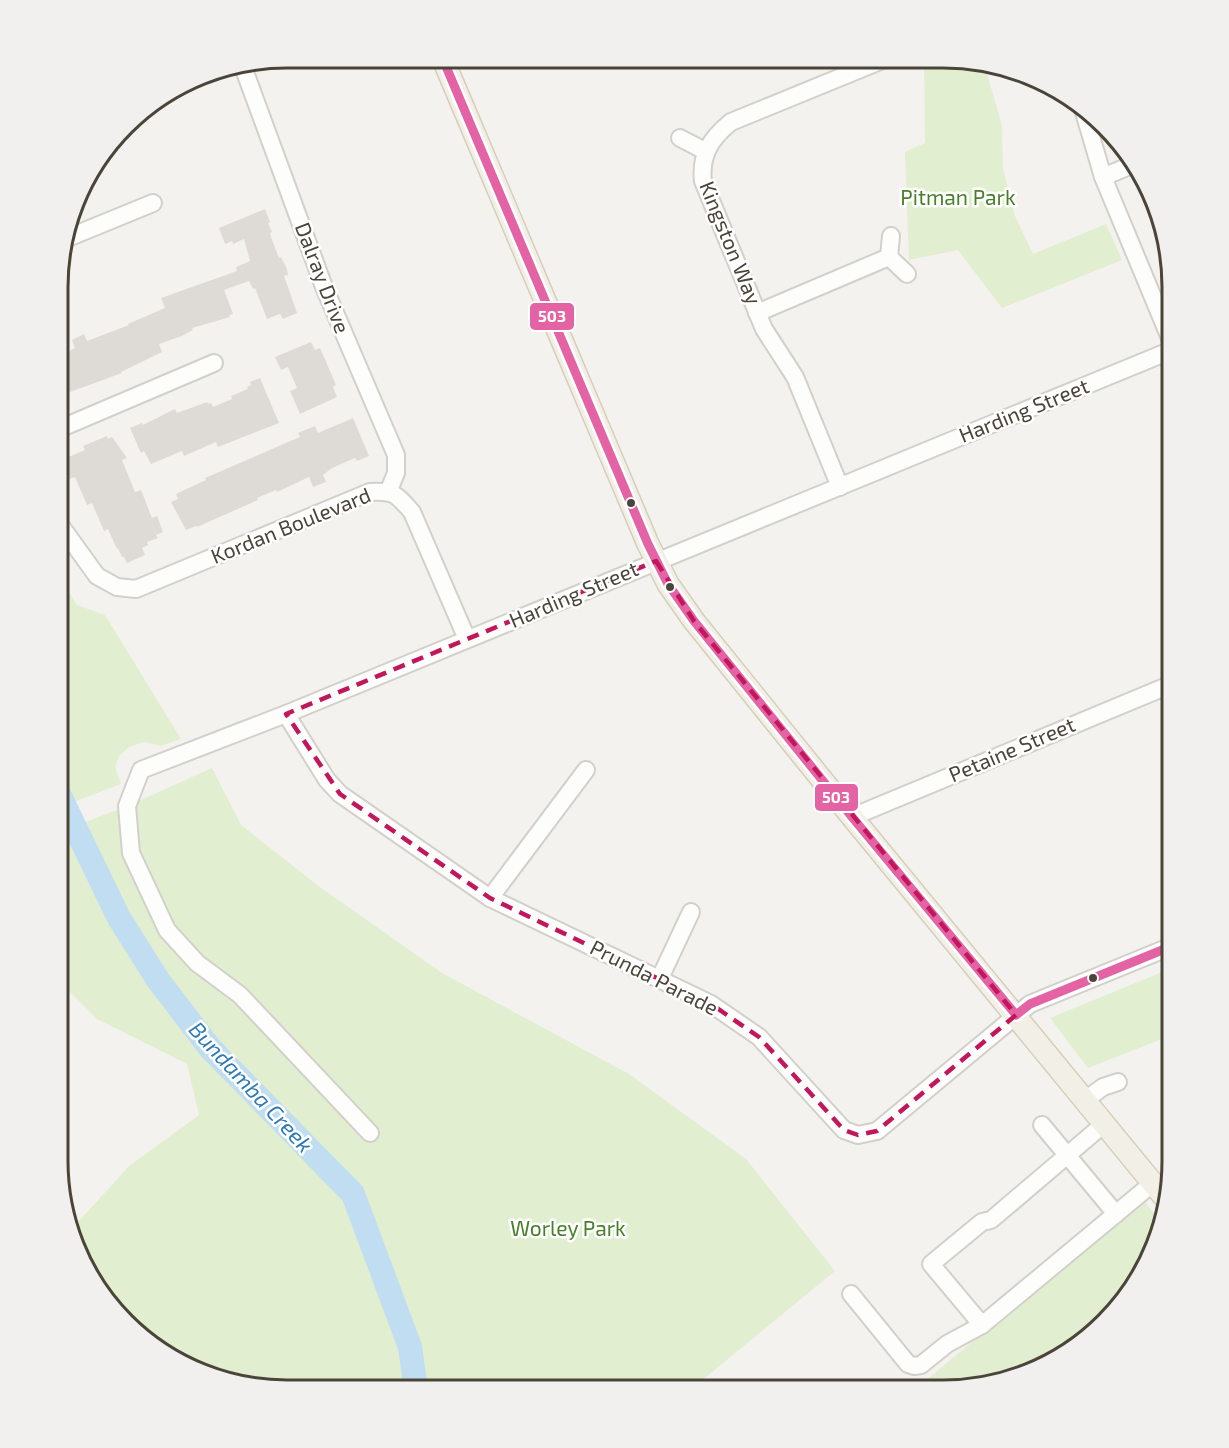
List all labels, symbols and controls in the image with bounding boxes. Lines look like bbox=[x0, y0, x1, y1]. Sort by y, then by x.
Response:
street label: Kingston Way bbox=[695, 177, 768, 308]
park label: Pitman Park bbox=[900, 184, 1016, 209]
street label: Dalray Drive bbox=[291, 218, 356, 336]
line badge: 503 bbox=[529, 302, 575, 331]
text: 503 bbox=[538, 306, 566, 325]
street label: Harding Street bbox=[955, 372, 1092, 447]
street label: Kordan Boulevard bbox=[207, 481, 374, 568]
unlabelled marker bbox=[625, 497, 637, 509]
street label: Harding Street bbox=[505, 555, 642, 632]
unlabelled marker bbox=[664, 581, 676, 593]
street label: Petaine Street bbox=[944, 711, 1078, 786]
line badge: 503 bbox=[814, 783, 859, 812]
text: 503 bbox=[822, 787, 850, 806]
street label: Prunda Parade bbox=[586, 934, 723, 1020]
unlabelled marker bbox=[1087, 972, 1099, 984]
water label: Bundamba Creek bbox=[184, 1016, 319, 1157]
park label: Worley Park bbox=[510, 1215, 626, 1240]

